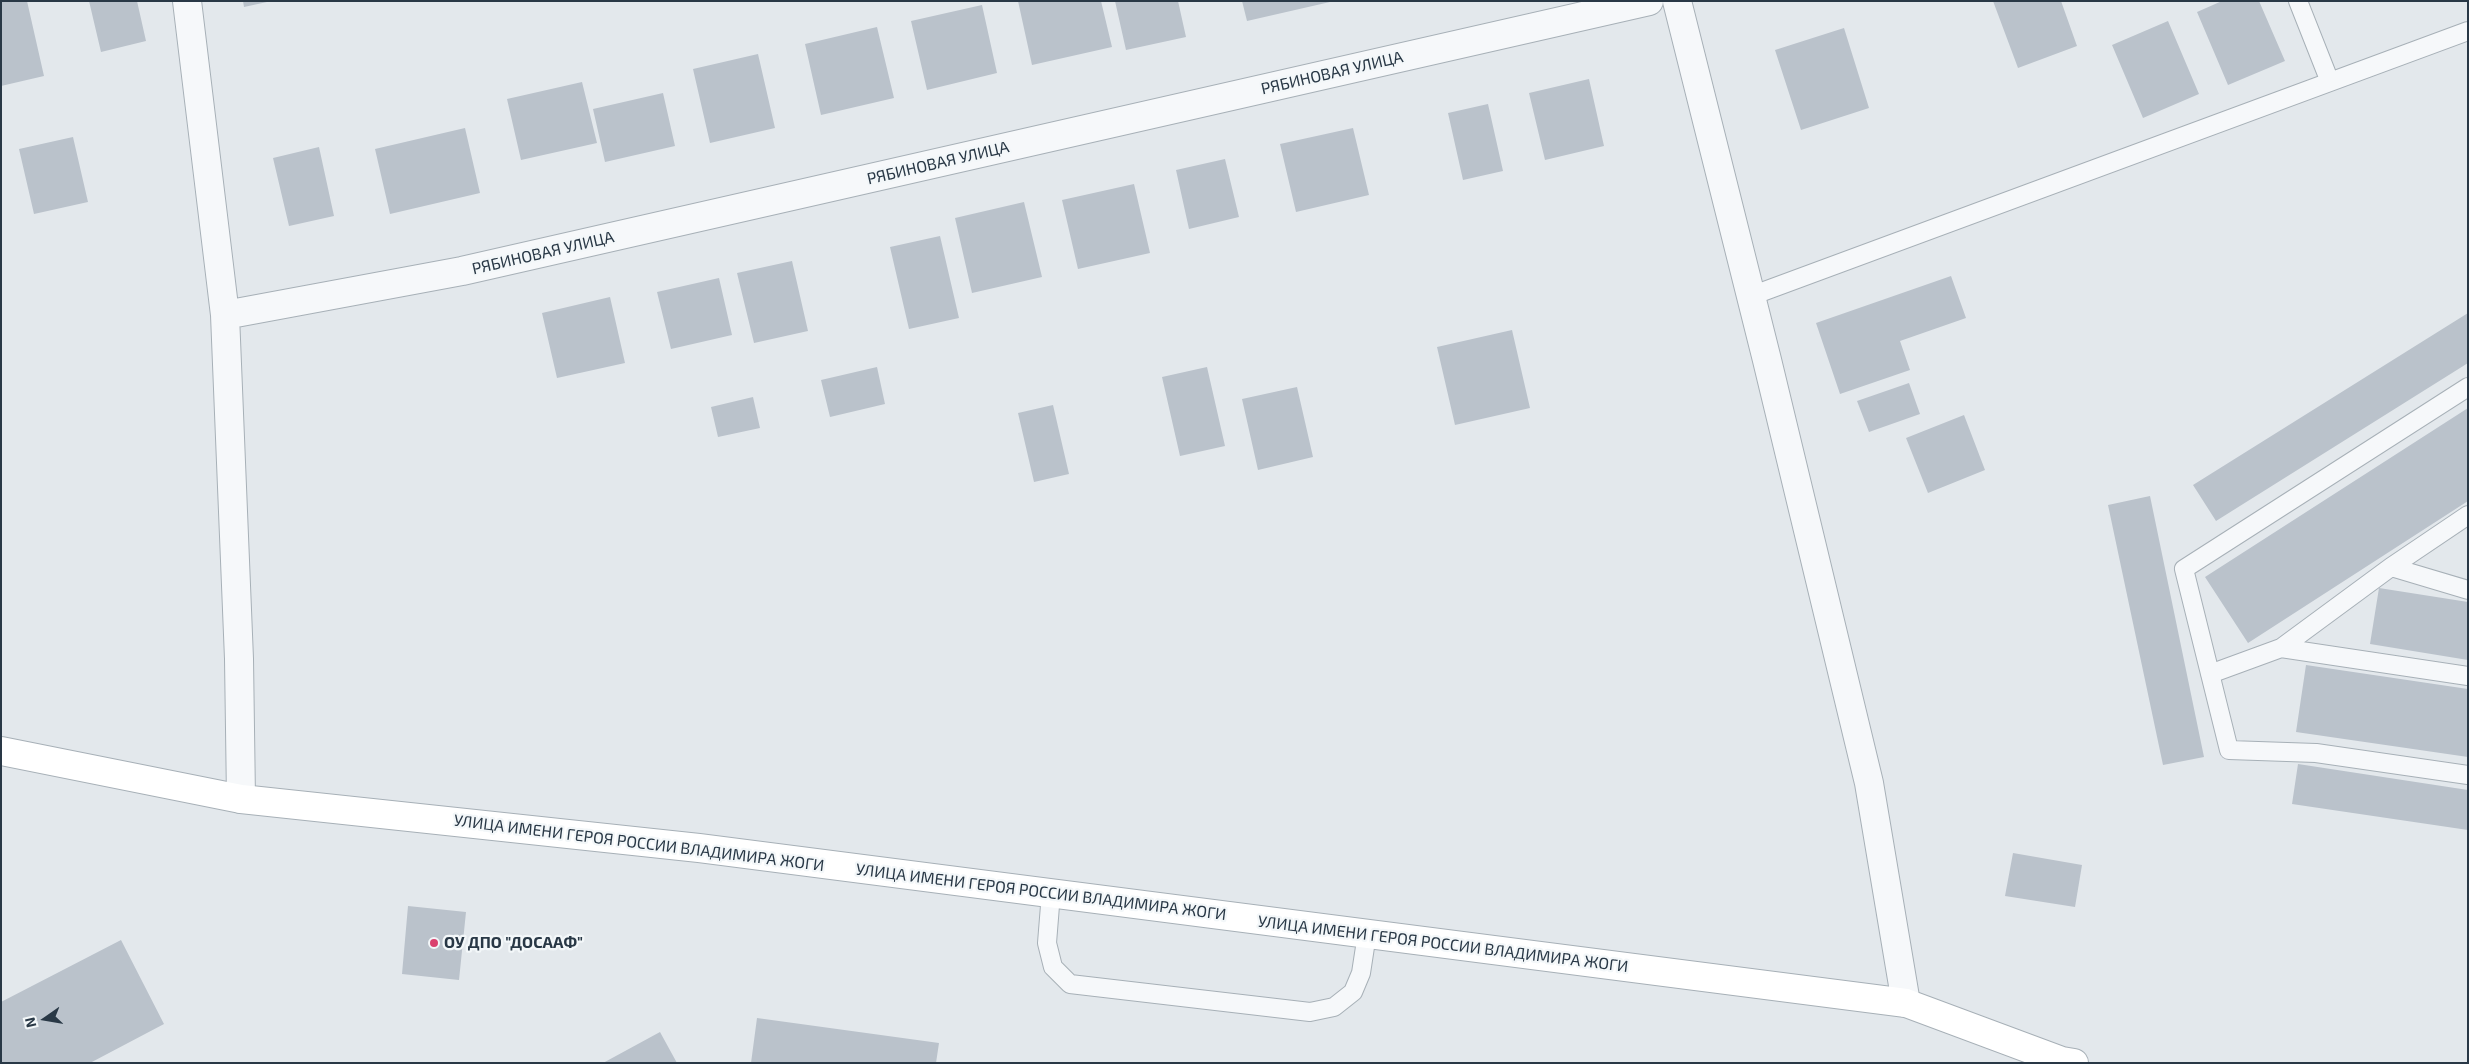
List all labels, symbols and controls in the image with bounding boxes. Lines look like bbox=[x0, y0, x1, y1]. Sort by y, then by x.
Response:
street label: РЯБИНОВАЯ УЛИЦА bbox=[1259, 47, 1405, 99]
street label: РЯБИНОВАЯ УЛИЦА bbox=[865, 137, 1011, 189]
street label: РЯБИНОВАЯ УЛИЦА bbox=[470, 227, 616, 279]
street label: УЛИЦА ИМЕНИ ГЕРОЯ РОССИИ ВЛАДИМИРА ЖОГИ bbox=[453, 811, 825, 875]
street label: УЛИЦА ИМЕНИ ГЕРОЯ РОССИИ ВЛАДИМИРА ЖОГИ bbox=[855, 860, 1227, 924]
street label: УЛИЦА ИМЕНИ ГЕРОЯ РОССИИ ВЛАДИМИРА ЖОГИ bbox=[1257, 912, 1629, 976]
place label: ОУ ДПО "ДОСААФ" bbox=[444, 933, 583, 953]
marker: ОУ ДПО "ДОСААФ" bbox=[428, 937, 440, 949]
north arrow bbox=[20, 994, 70, 1044]
text: N bbox=[20, 1016, 39, 1029]

